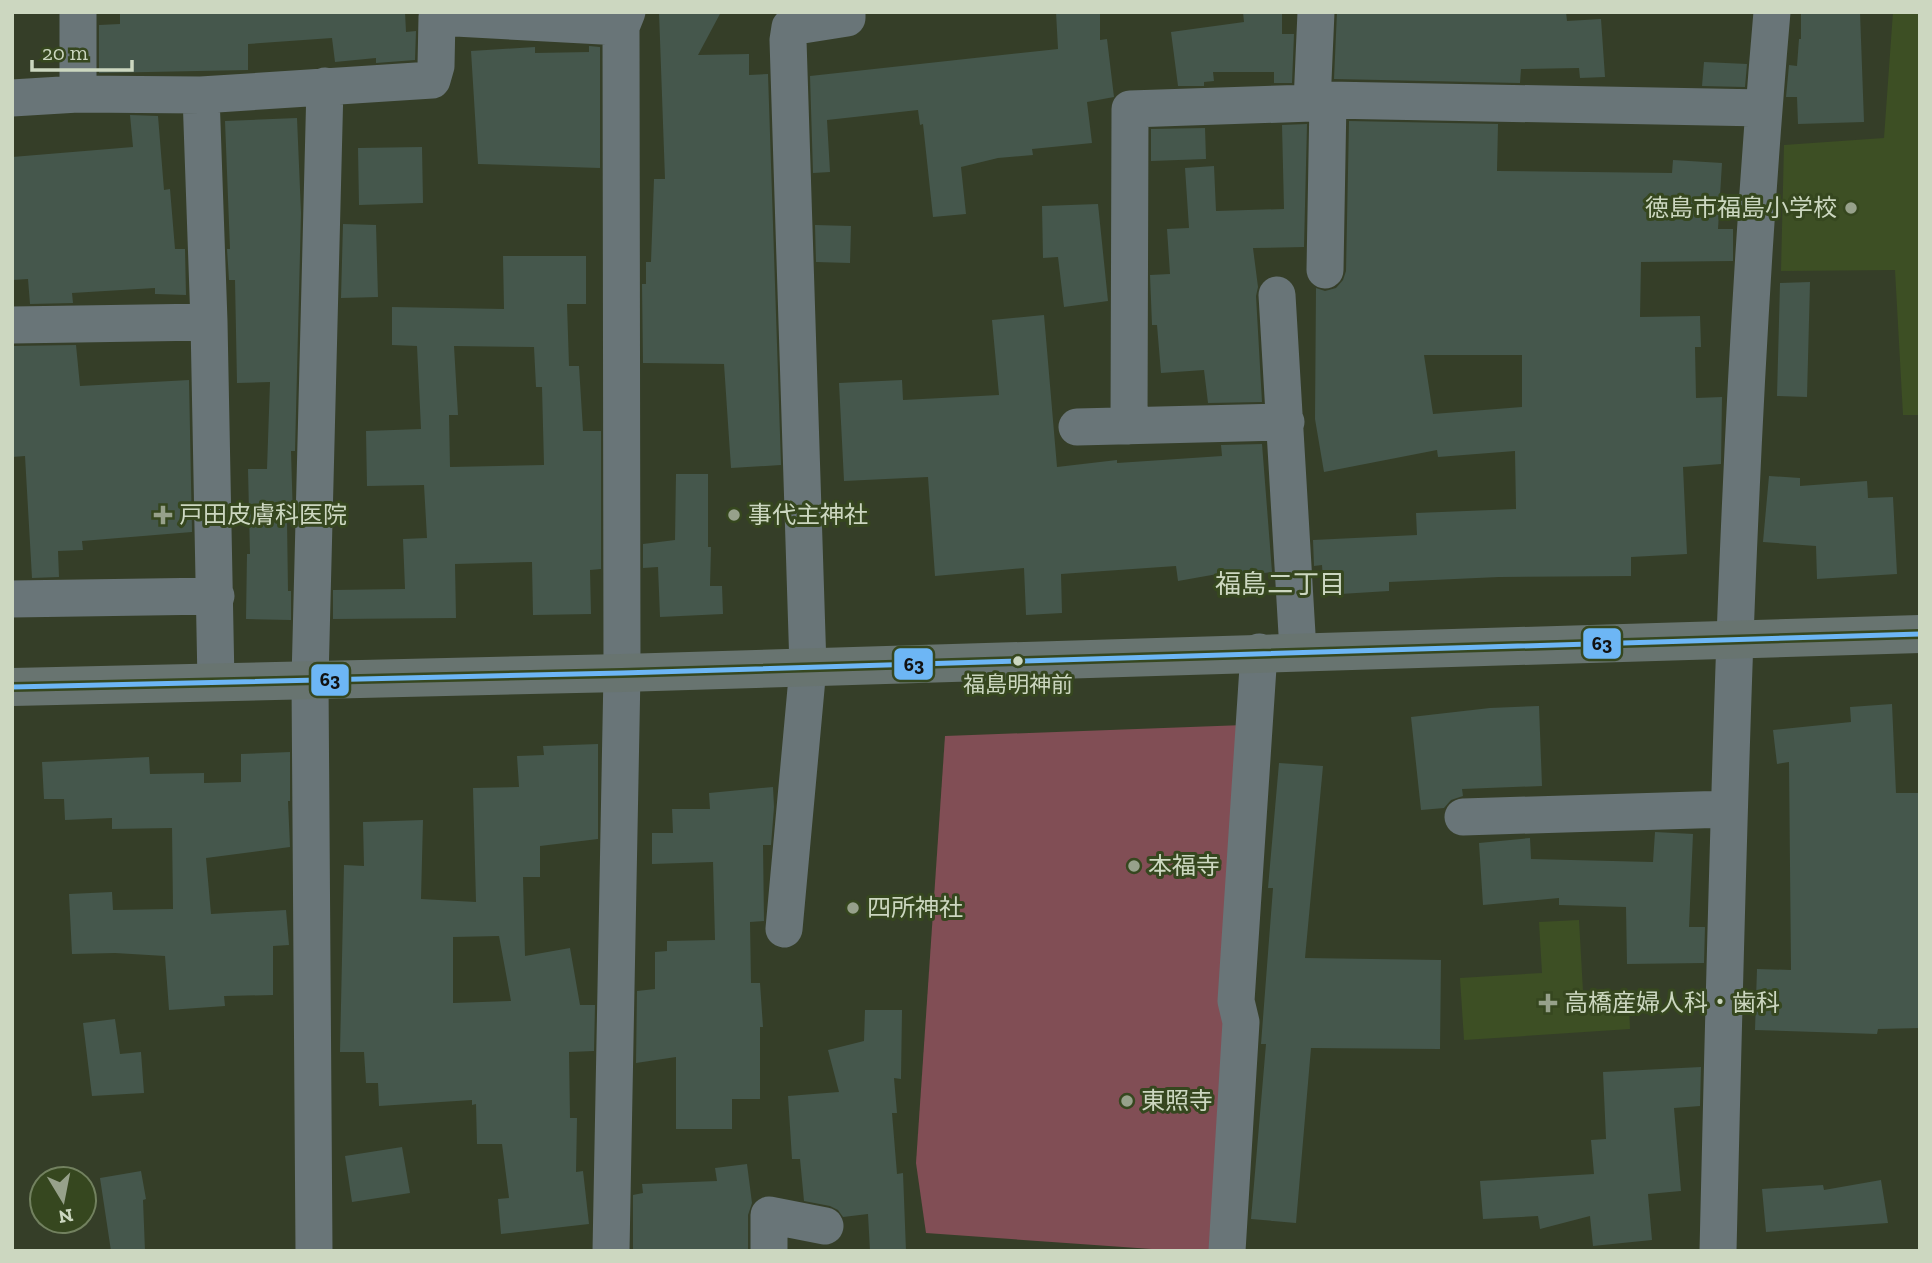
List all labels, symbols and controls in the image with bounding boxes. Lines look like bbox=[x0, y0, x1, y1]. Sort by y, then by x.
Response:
scale bar bbox=[32, 28, 131, 72]
text: 20 m bbox=[42, 40, 88, 65]
place label: 徳島市福島小学校 bbox=[1645, 193, 1837, 222]
marker: 徳島市福島小学校 bbox=[1843, 200, 1859, 216]
place label: 戸田皮膚科医院 bbox=[179, 500, 347, 529]
place label: 事代主神社 bbox=[748, 500, 868, 529]
marker: 戸田皮膚科医院 bbox=[153, 505, 173, 525]
marker: 事代主神社 bbox=[726, 507, 742, 523]
district label: 福島二丁目 bbox=[1215, 568, 1345, 600]
line badge: 63 bbox=[1582, 627, 1622, 660]
text: 63 bbox=[1592, 632, 1612, 655]
line badge: 63 bbox=[893, 647, 934, 681]
text: 63 bbox=[904, 653, 924, 676]
marker: 福島明神前 bbox=[1011, 654, 1025, 668]
line badge: 63 bbox=[310, 663, 350, 697]
text: 63 bbox=[320, 668, 340, 691]
place label: 福島明神前 bbox=[963, 671, 1073, 698]
place label: 本福寺 bbox=[1148, 851, 1220, 880]
marker: 本福寺 bbox=[1126, 858, 1142, 874]
place label: 四所神社 bbox=[867, 893, 963, 922]
marker: 四所神社 bbox=[845, 900, 861, 916]
place label: 高橋産婦人科・歯科 bbox=[1564, 988, 1780, 1017]
marker: 高橋産婦人科・歯科 bbox=[1538, 993, 1558, 1013]
place label: 東照寺 bbox=[1141, 1086, 1213, 1115]
marker: 東照寺 bbox=[1119, 1093, 1135, 1109]
north arrow bbox=[28, 1165, 98, 1235]
text: N bbox=[57, 1204, 75, 1229]

